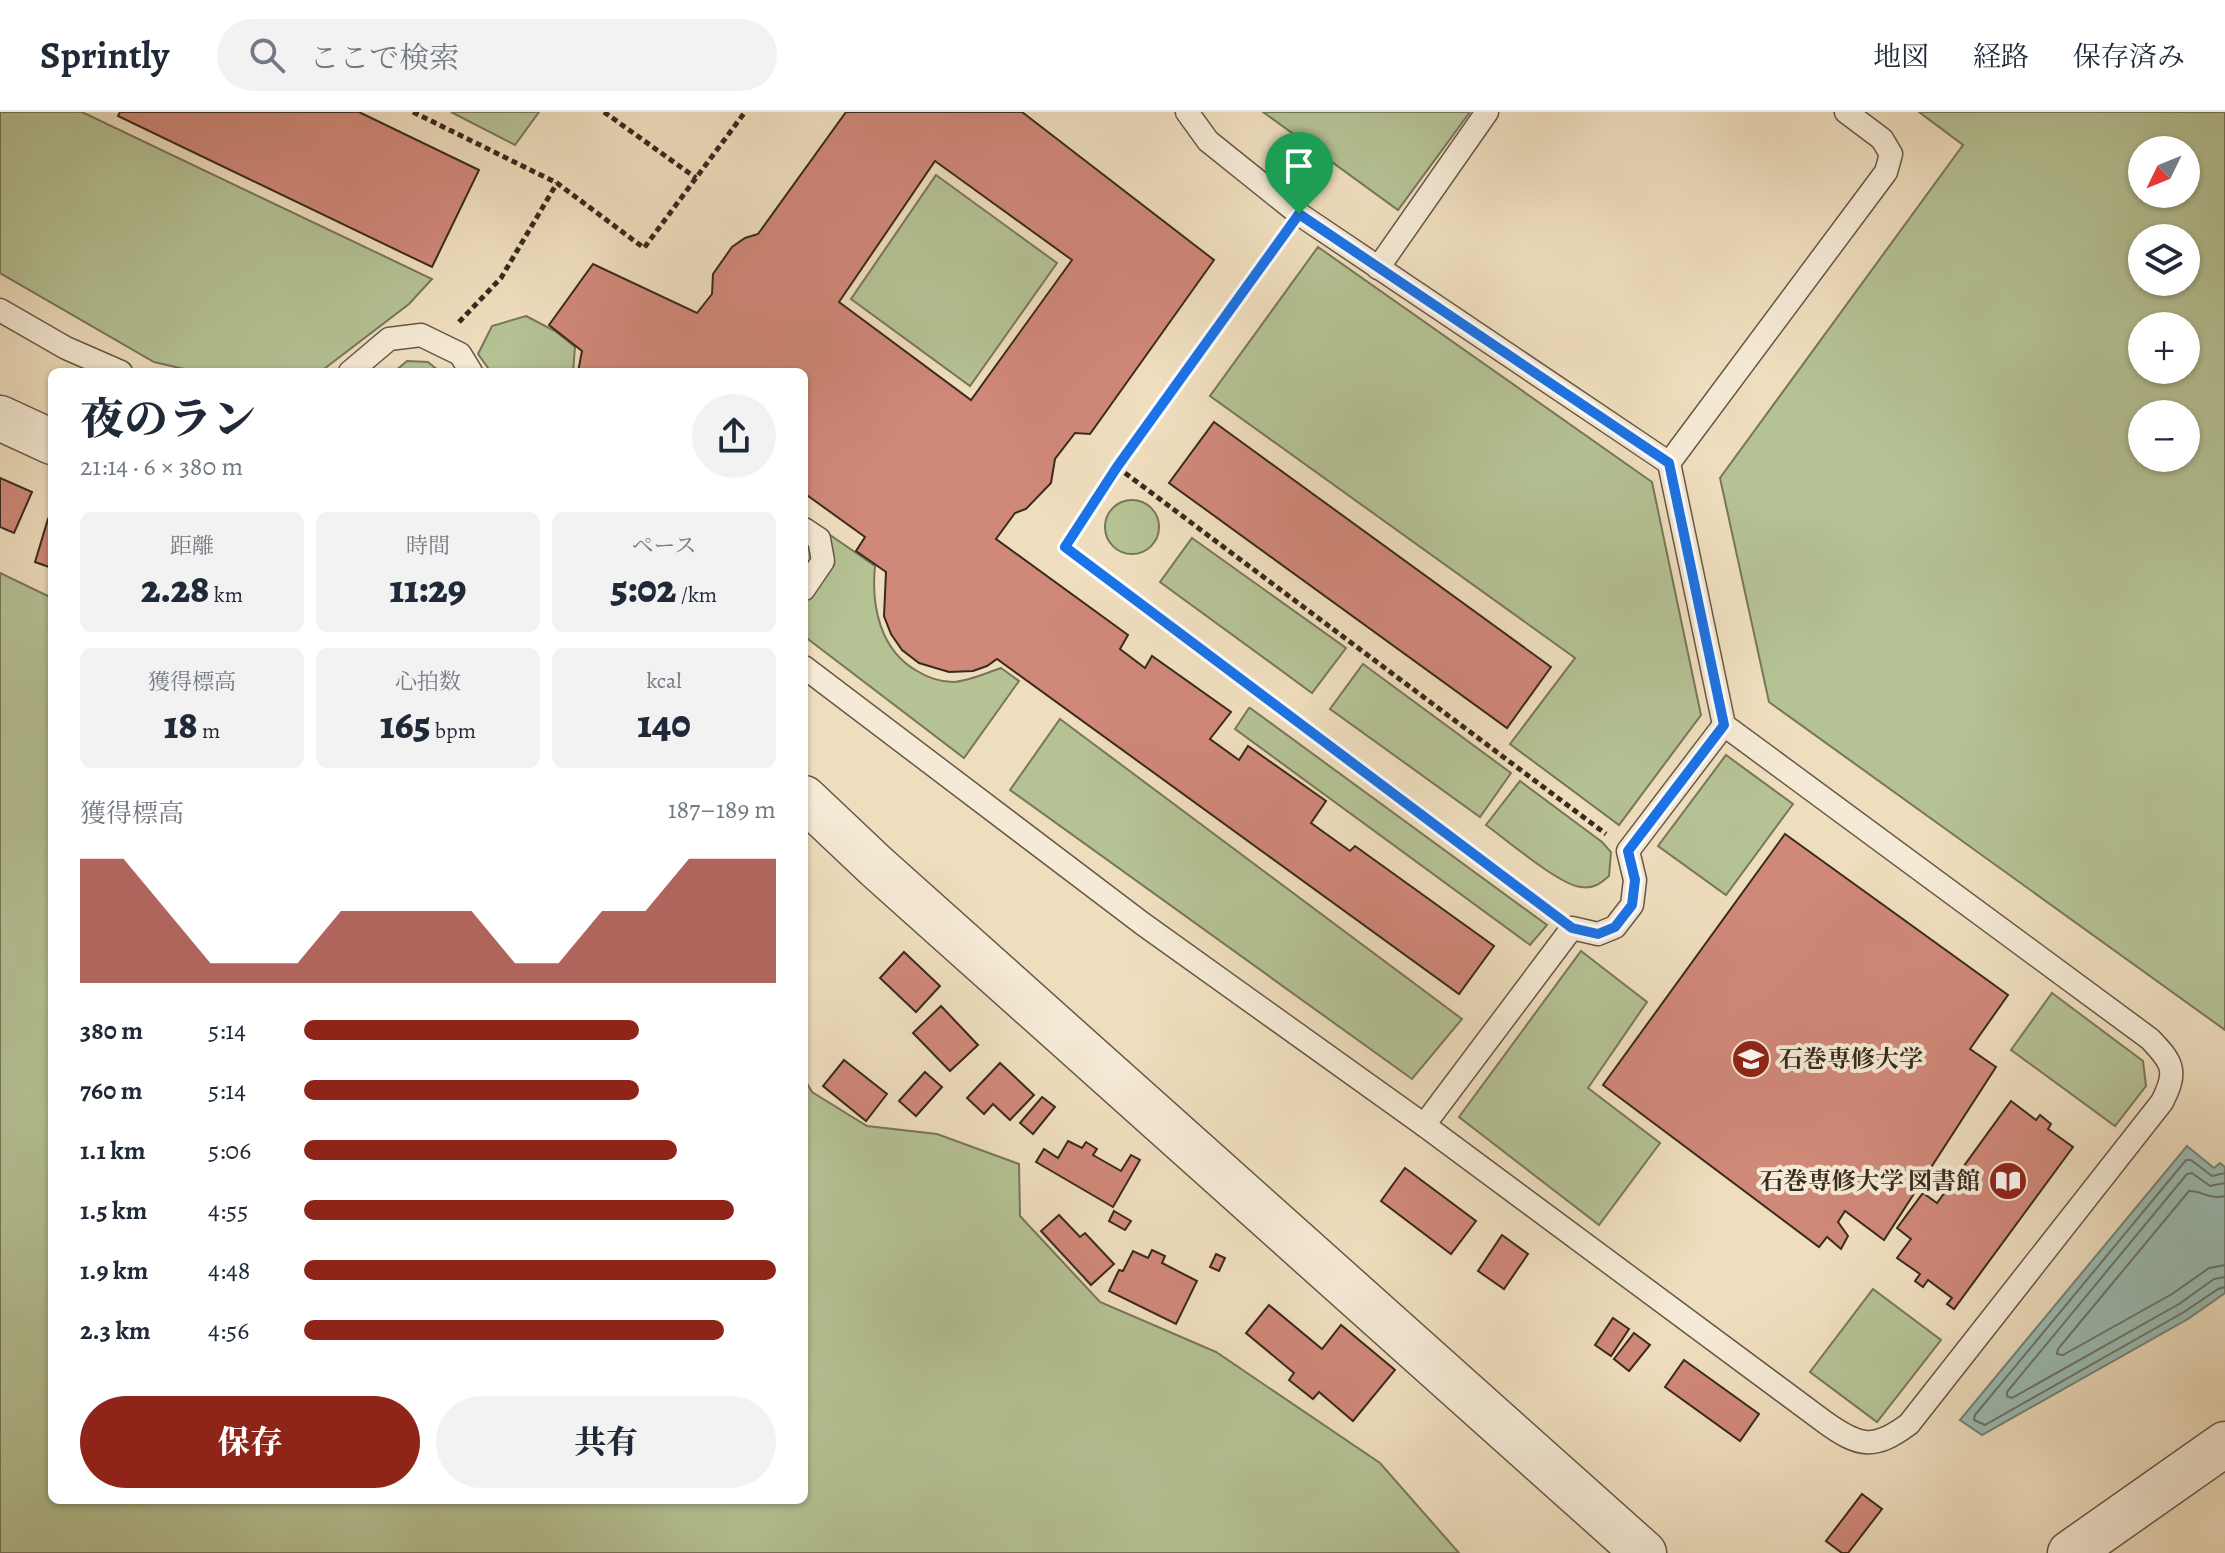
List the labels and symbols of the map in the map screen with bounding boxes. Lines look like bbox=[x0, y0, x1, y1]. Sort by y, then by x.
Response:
pin bbox=[1265, 132, 1333, 214]
north arrow bbox=[2128, 136, 2200, 208]
school or university icon: 石巻専修大学 bbox=[1730, 1038, 1772, 1080]
place label: 石巻専修大学 bbox=[1779, 1043, 1923, 1075]
library icon: 石巻専修大学 図書館 bbox=[1987, 1160, 2029, 1202]
place label: 石巻専修大学 図書館 bbox=[1760, 1165, 1980, 1197]

